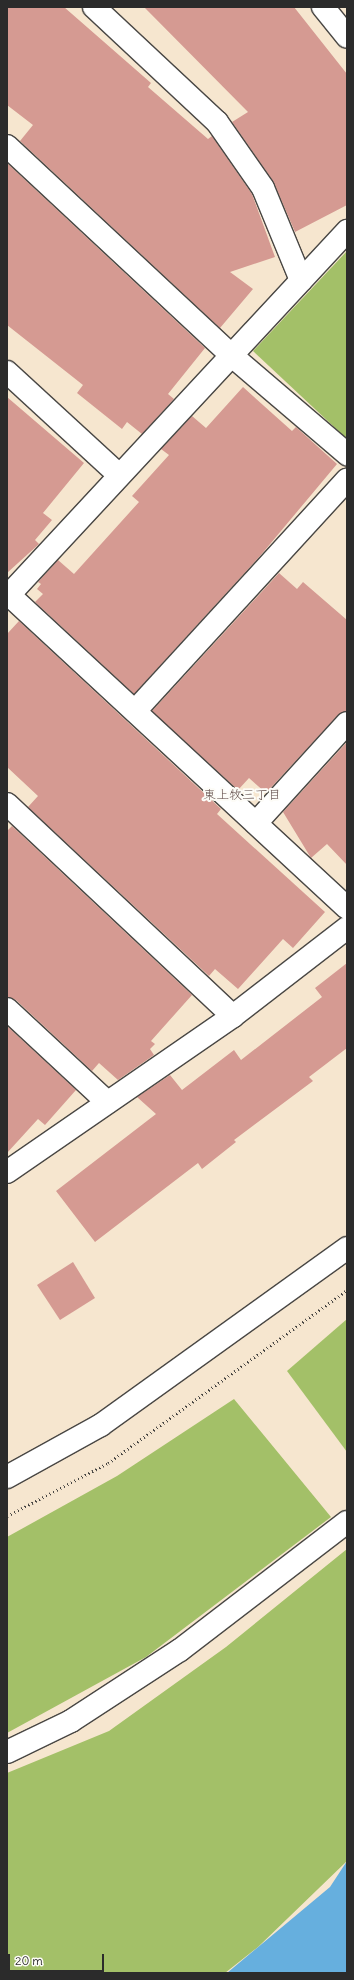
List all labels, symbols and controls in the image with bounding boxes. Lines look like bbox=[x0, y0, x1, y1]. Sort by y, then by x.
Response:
district label: 東上牧三丁目 bbox=[203, 787, 281, 803]
scale bar bbox=[10, 1946, 106, 1972]
text: 20 m bbox=[15, 1953, 43, 1968]

